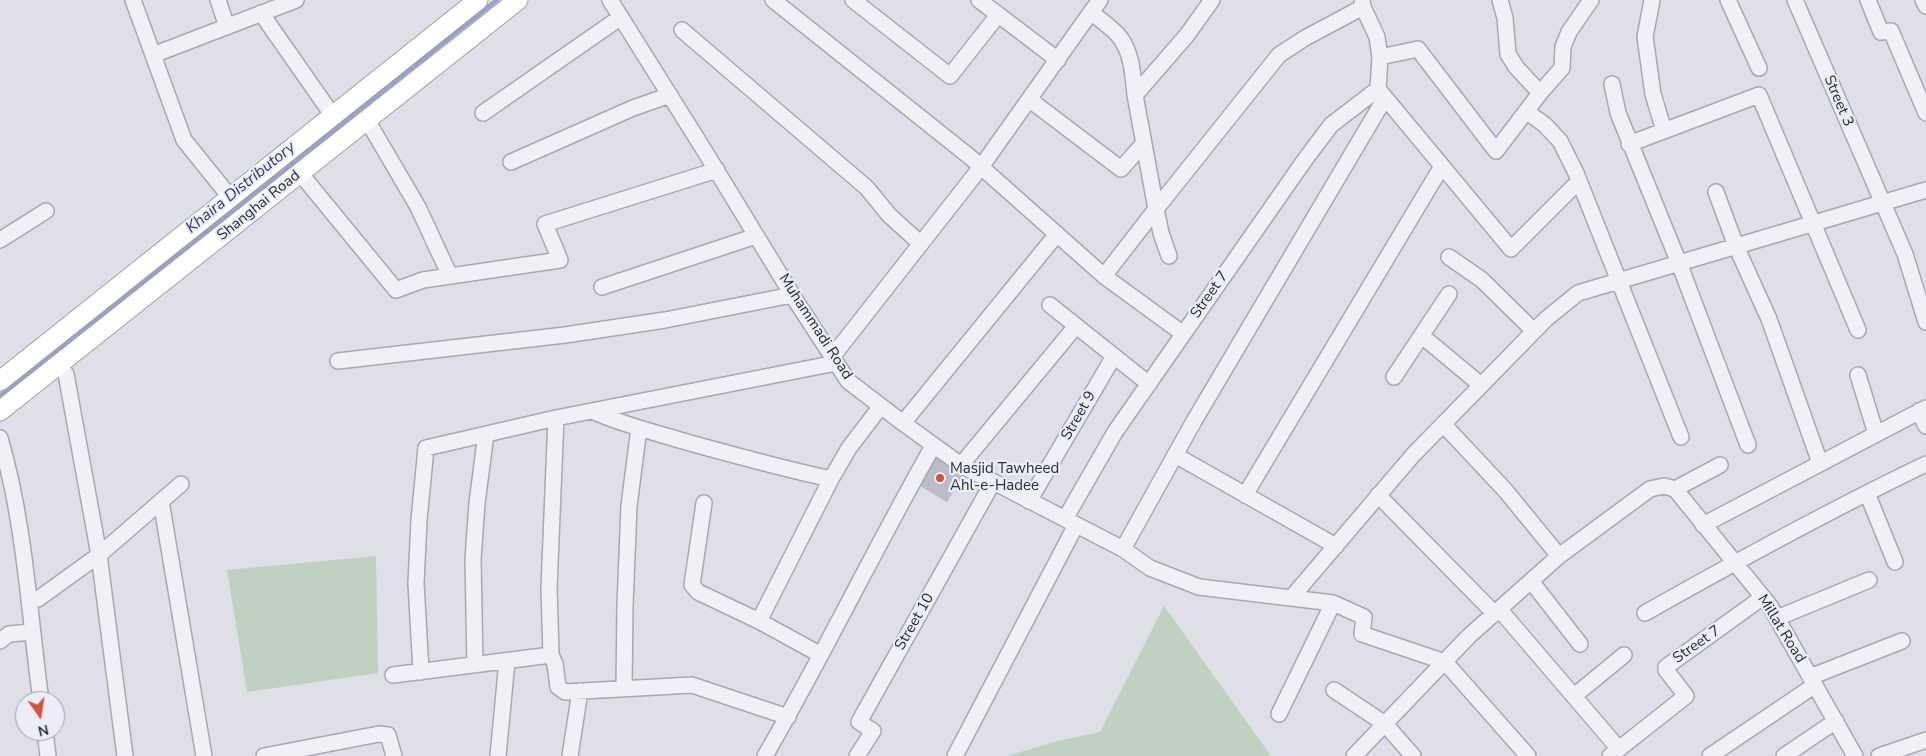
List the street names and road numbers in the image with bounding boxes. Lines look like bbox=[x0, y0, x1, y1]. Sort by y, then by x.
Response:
street label: Street 3 bbox=[1819, 73, 1857, 129]
street label: Shanghai Road bbox=[214, 167, 304, 245]
street label: Street 7 bbox=[1187, 268, 1233, 322]
street label: Muhammadi Road bbox=[774, 271, 856, 383]
street label: Street 9 bbox=[1058, 388, 1100, 444]
street label: Street 10 bbox=[892, 590, 938, 654]
street label: Millat Road bbox=[1753, 592, 1809, 666]
street label: Street 7 bbox=[1670, 622, 1724, 668]

